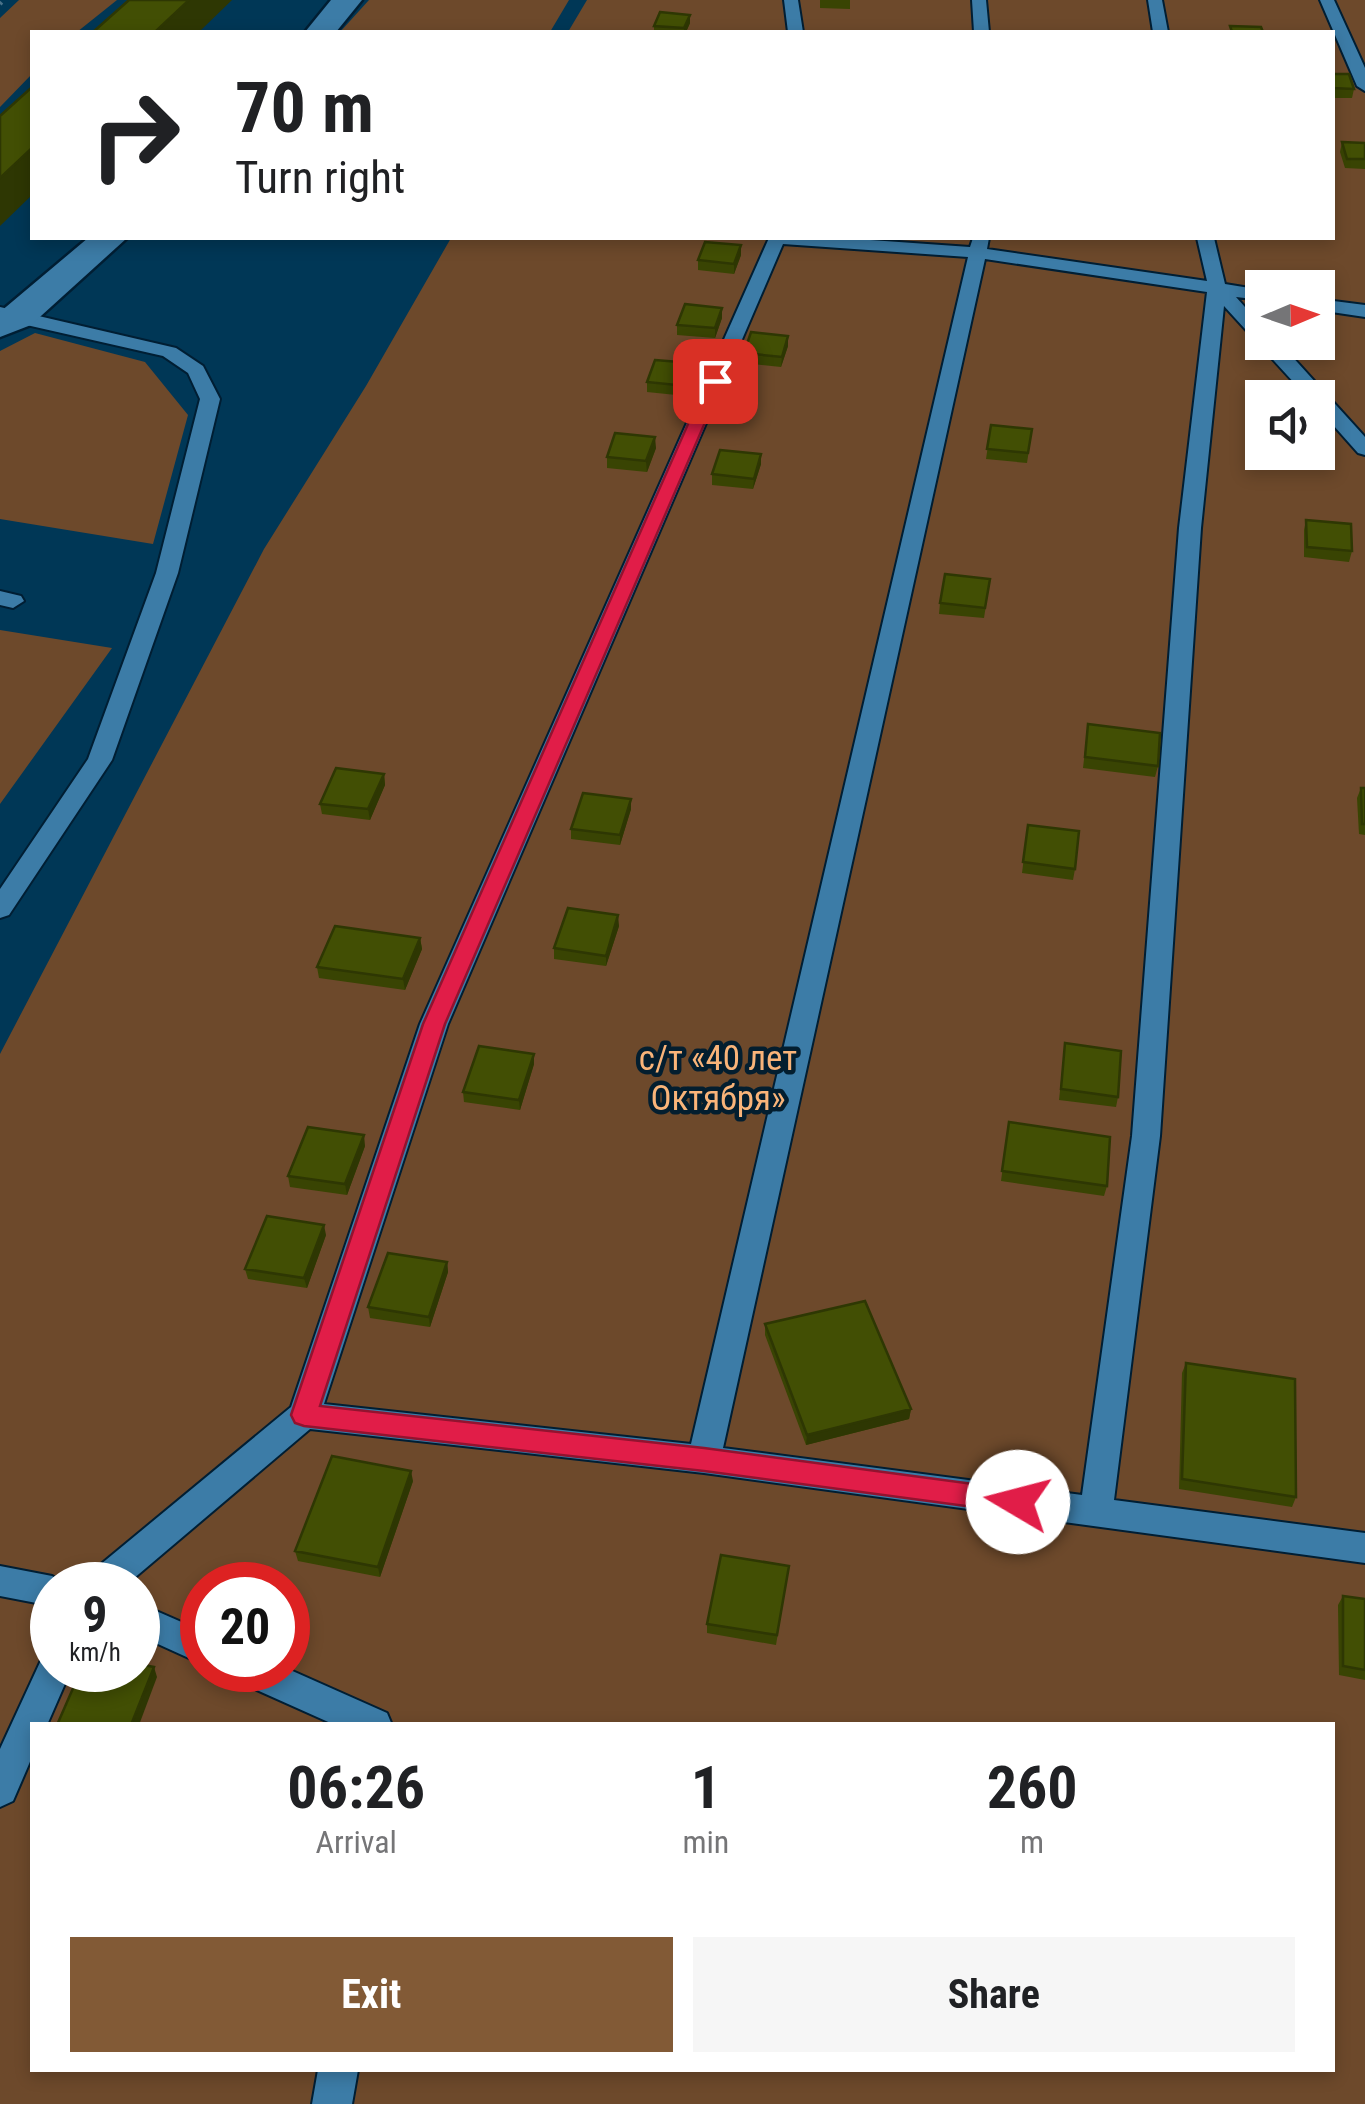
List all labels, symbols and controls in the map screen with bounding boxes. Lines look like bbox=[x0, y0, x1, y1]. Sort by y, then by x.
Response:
text: 70 m bbox=[235, 67, 374, 149]
icon: right bbox=[70, 70, 200, 200]
text: Turn right bbox=[235, 151, 405, 204]
north arrow bbox=[1245, 270, 1335, 360]
map controls bbox=[1245, 270, 1335, 470]
pin bbox=[673, 339, 758, 424]
icon: arrive bbox=[688, 354, 743, 409]
button: sound bbox=[1245, 380, 1335, 470]
park label: с/т «40 лет Октября» bbox=[639, 1038, 797, 1119]
position arrow bbox=[966, 1450, 1070, 1554]
speed limit sign: 20 bbox=[180, 1562, 310, 1692]
text: 9 bbox=[82, 1586, 108, 1644]
text: km/h bbox=[69, 1638, 121, 1667]
text: 06:26 bbox=[287, 1752, 425, 1823]
text: 1 bbox=[691, 1752, 721, 1823]
text: 260 bbox=[987, 1752, 1078, 1823]
text: Arrival bbox=[315, 1823, 397, 1861]
text: min bbox=[682, 1823, 729, 1861]
text: m bbox=[1020, 1823, 1044, 1861]
button: Exit bbox=[70, 1937, 673, 2052]
button: Share bbox=[693, 1937, 1295, 2052]

